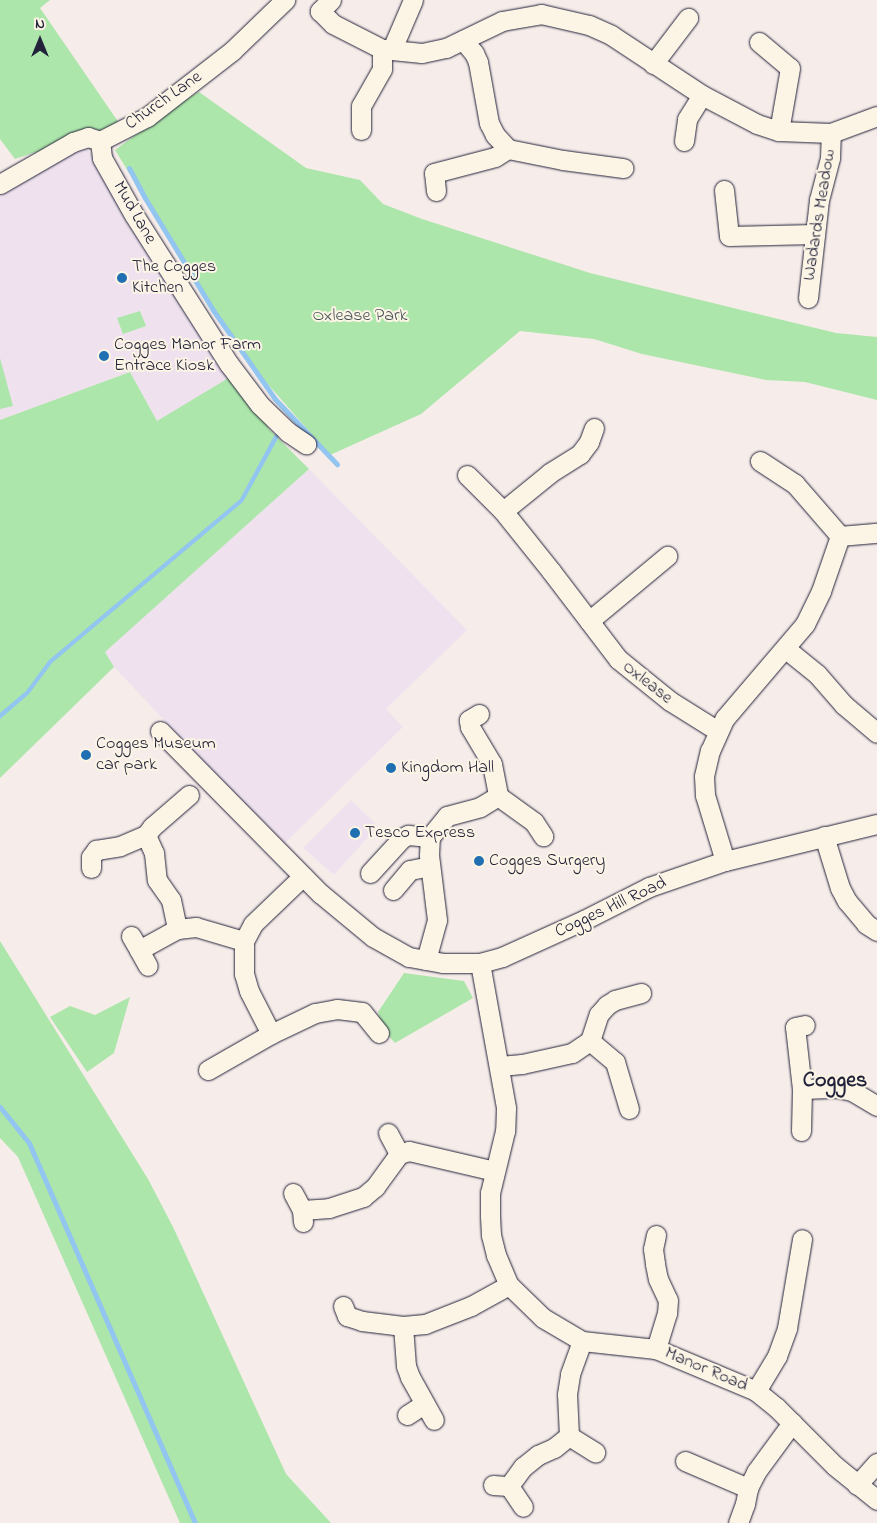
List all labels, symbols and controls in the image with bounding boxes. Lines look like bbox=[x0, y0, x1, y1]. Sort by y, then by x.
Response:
text: N bbox=[35, 14, 45, 35]
north arrow bbox=[15, 15, 65, 65]
street label: Church Lane bbox=[122, 67, 206, 135]
street label: Wadards Meadow bbox=[799, 148, 841, 282]
street label: Mud Lane bbox=[107, 178, 161, 248]
place label: The Cogges Kitchen bbox=[132, 257, 216, 300]
marker: The Cogges Kitchen bbox=[116, 272, 128, 284]
park label: Oxlease Park bbox=[313, 305, 407, 327]
place label: Cogges Manor Farm Entrace Kiosk bbox=[114, 335, 261, 378]
marker: Cogges Manor Farm Entrace Kiosk bbox=[98, 350, 110, 362]
street label: Oxlease bbox=[618, 657, 676, 709]
place label: Cogges Museum car park bbox=[96, 734, 216, 776]
marker: Cogges Museum car park bbox=[80, 749, 92, 761]
place label: Kingdom Hall bbox=[401, 757, 494, 779]
marker: Kingdom Hall bbox=[385, 762, 397, 774]
place label: Tesco Express bbox=[365, 822, 475, 844]
marker: Tesco Express bbox=[349, 827, 361, 839]
place label: Cogges Surgery bbox=[489, 850, 605, 872]
marker: Cogges Surgery bbox=[473, 855, 485, 867]
street label: Cogges Hill Road bbox=[552, 873, 670, 943]
district label: Cogges bbox=[803, 1069, 867, 1095]
street label: Manor Road bbox=[661, 1343, 751, 1397]

